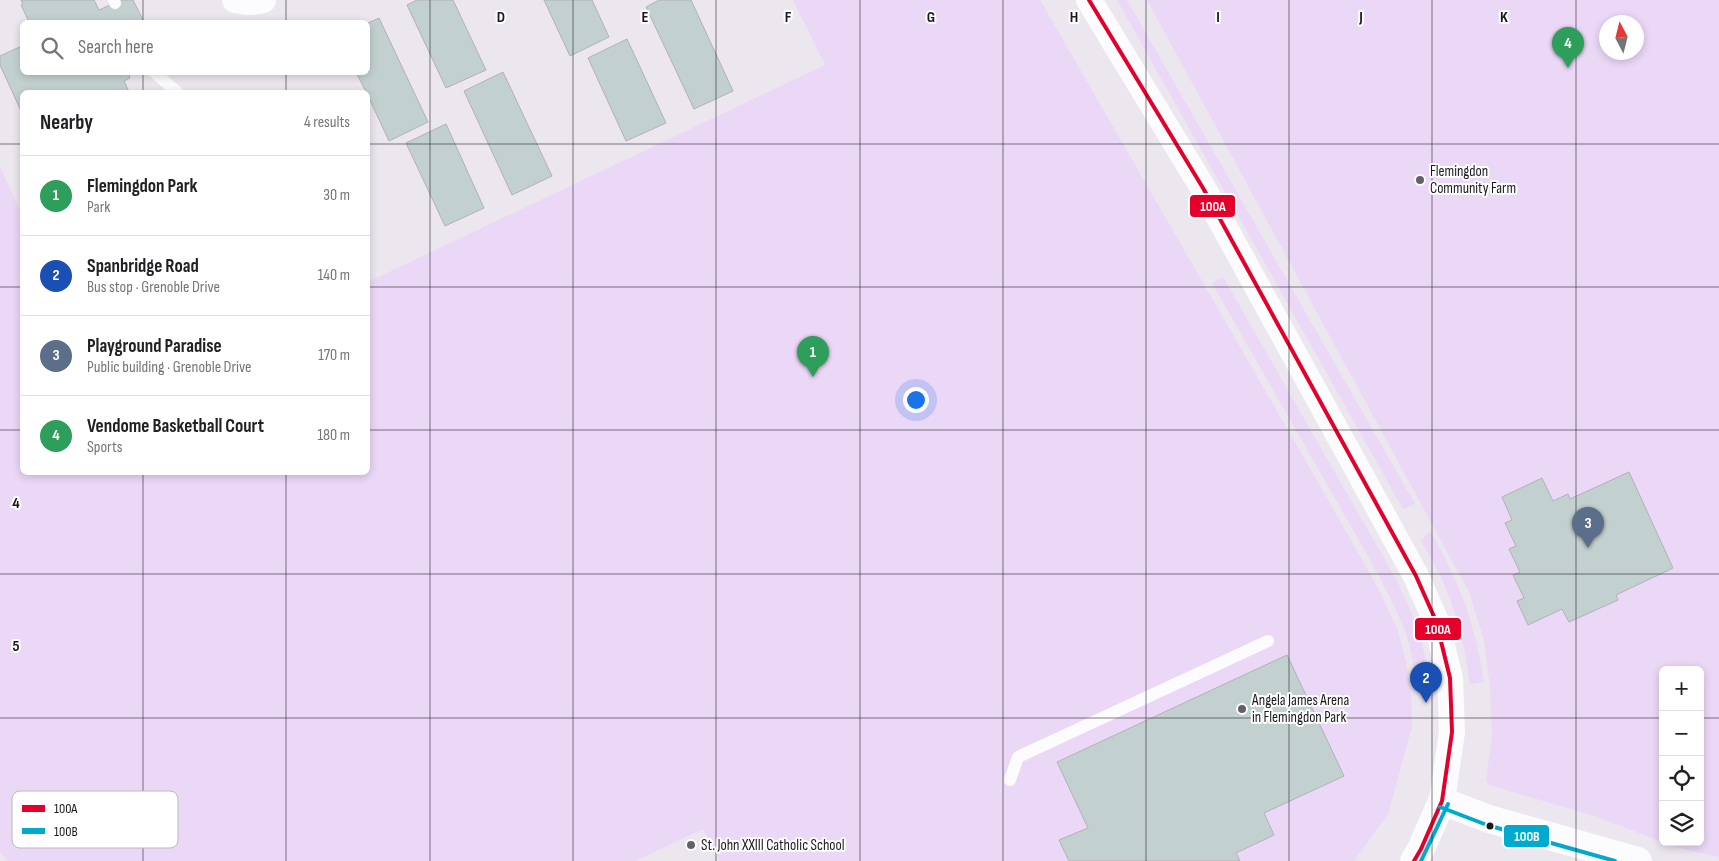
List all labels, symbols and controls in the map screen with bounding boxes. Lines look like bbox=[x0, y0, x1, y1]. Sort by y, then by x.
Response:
text: D bbox=[497, 8, 505, 27]
text: E bbox=[642, 8, 649, 27]
text: F bbox=[785, 8, 792, 27]
text: G bbox=[927, 8, 935, 27]
text: H bbox=[1070, 8, 1078, 27]
text: I bbox=[1216, 8, 1220, 27]
text: J bbox=[1358, 8, 1363, 27]
text: K bbox=[1500, 8, 1508, 27]
north arrow bbox=[1599, 15, 1644, 60]
search box bbox=[20, 20, 370, 75]
pin: 4 bbox=[1552, 27, 1584, 68]
icon: search bbox=[38, 34, 66, 62]
text: Search here bbox=[78, 36, 154, 59]
text: Nearby bbox=[40, 110, 93, 135]
text: 4 results bbox=[304, 113, 350, 132]
place label: Flemingdon Community Farm bbox=[1430, 162, 1516, 198]
marker: Flemingdon Community Farm bbox=[1414, 174, 1426, 186]
text: Flemingdon Park bbox=[87, 175, 198, 198]
text: 1 bbox=[53, 186, 59, 205]
text: 30 m bbox=[323, 186, 350, 205]
line badge: 100A bbox=[1189, 194, 1236, 218]
text: Park bbox=[87, 198, 110, 217]
text: 100A bbox=[1200, 198, 1226, 215]
text: Spanbridge Road bbox=[87, 255, 199, 278]
text: 2 bbox=[52, 266, 60, 285]
text: 140 m bbox=[318, 266, 350, 285]
text: Bus stop · Grenoble Drive bbox=[87, 278, 220, 297]
text: Playground Paradise bbox=[87, 335, 222, 358]
pin: 1 bbox=[797, 336, 829, 377]
text: 3 bbox=[52, 346, 60, 365]
text: 170 m bbox=[318, 346, 350, 365]
text: Public building · Grenoble Drive bbox=[87, 358, 252, 377]
your location bbox=[903, 387, 929, 413]
text: Vendome Basketball Court bbox=[87, 415, 264, 438]
text: 4 bbox=[52, 426, 60, 445]
text: 180 m bbox=[317, 426, 350, 445]
text: Sports bbox=[87, 438, 122, 457]
text: 4 bbox=[12, 494, 20, 513]
pin: 3 bbox=[1572, 507, 1604, 548]
line badge: 100A bbox=[1414, 617, 1462, 641]
text: 100A bbox=[1425, 621, 1451, 638]
text: 5 bbox=[12, 637, 20, 656]
pin: 2 bbox=[1410, 662, 1442, 703]
map controls bbox=[1659, 666, 1704, 846]
button: + bbox=[1659, 666, 1704, 711]
place label: Angela James Arena in Flemingdon Park bbox=[1251, 691, 1350, 727]
marker: Angela James Arena in Flemingdon Park bbox=[1236, 703, 1248, 715]
button: − bbox=[1659, 711, 1704, 756]
button: locate bbox=[1659, 756, 1704, 801]
legend bbox=[12, 791, 178, 848]
text: 100A bbox=[54, 800, 78, 817]
button: layers bbox=[1659, 801, 1704, 846]
unlabelled marker bbox=[1485, 821, 1495, 831]
text: 100B bbox=[54, 823, 78, 840]
line badge: 100B bbox=[1503, 824, 1550, 848]
text: 100B bbox=[1514, 828, 1540, 845]
place label: St. John XXIII Catholic School bbox=[701, 836, 845, 855]
marker: St. John XXIII Catholic School bbox=[685, 839, 697, 851]

